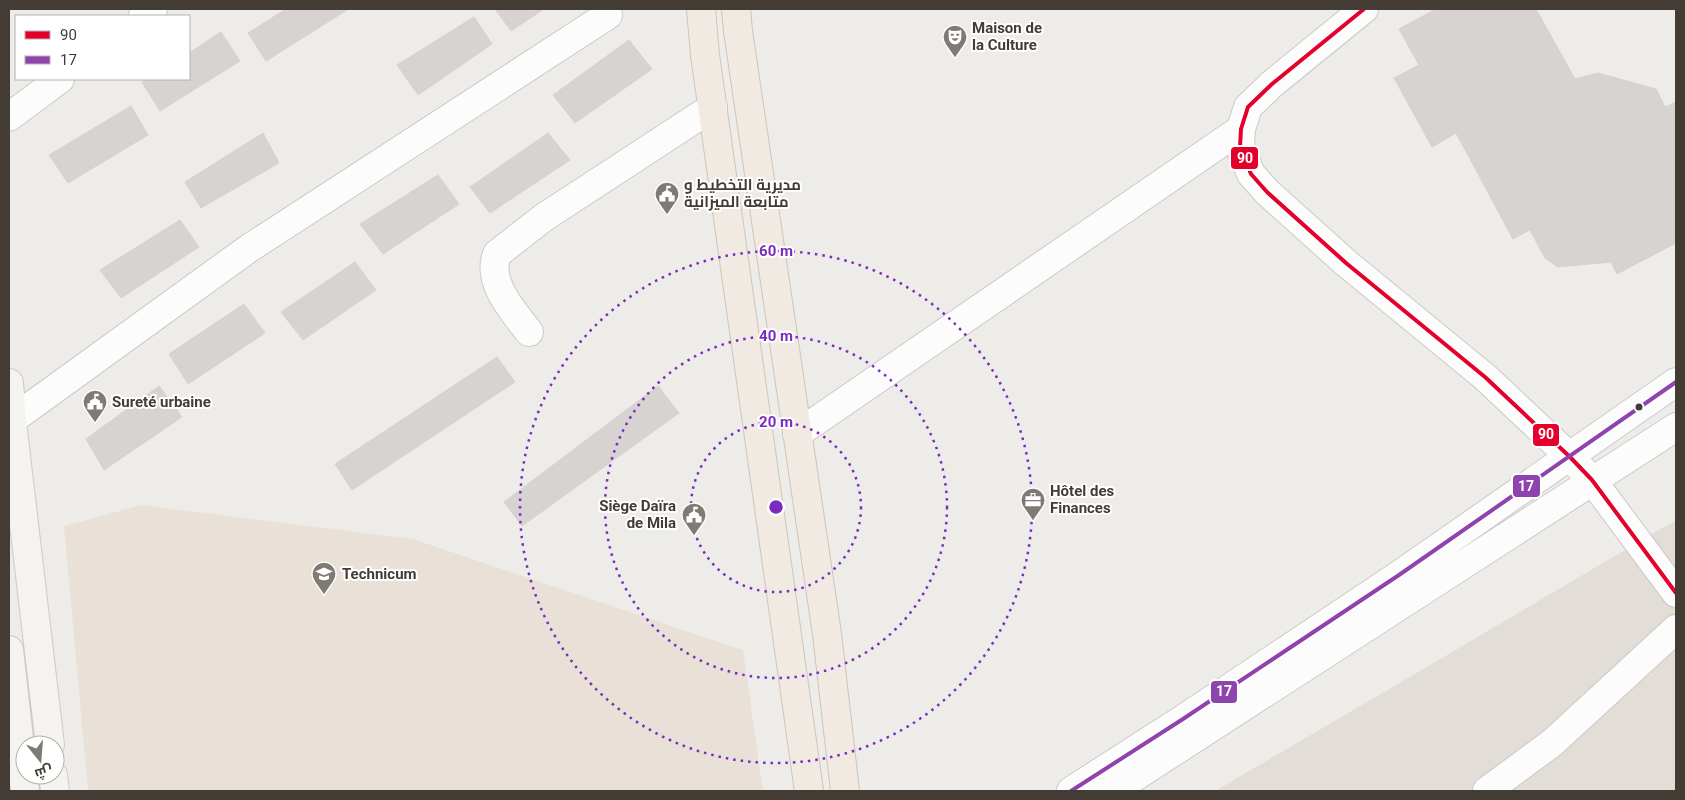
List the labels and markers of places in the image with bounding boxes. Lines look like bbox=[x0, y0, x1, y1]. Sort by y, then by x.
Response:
place label: Maison de la Culture bbox=[972, 19, 1042, 54]
theatre icon: Maison de la Culture bbox=[942, 24, 968, 58]
place label: مديرية التخطيط و متابعة الميزانية bbox=[684, 176, 801, 211]
public building icon: مديرية التخطيط و متابعة الميزانية bbox=[654, 181, 680, 215]
public building icon: Sureté urbaine bbox=[82, 389, 108, 423]
place label: Sureté urbaine bbox=[112, 393, 211, 411]
unlabelled marker bbox=[1634, 402, 1644, 412]
place label: Hôtel des Finances bbox=[1050, 482, 1114, 517]
office icon: Hôtel des Finances bbox=[1020, 487, 1046, 521]
place label: Siège Daïra de Mila bbox=[599, 497, 676, 532]
centre of rings bbox=[767, 498, 785, 516]
public building icon: Siège Daïra de Mila bbox=[681, 502, 707, 536]
school or university icon: Technicum bbox=[311, 561, 337, 595]
place label: Technicum bbox=[342, 565, 417, 583]

